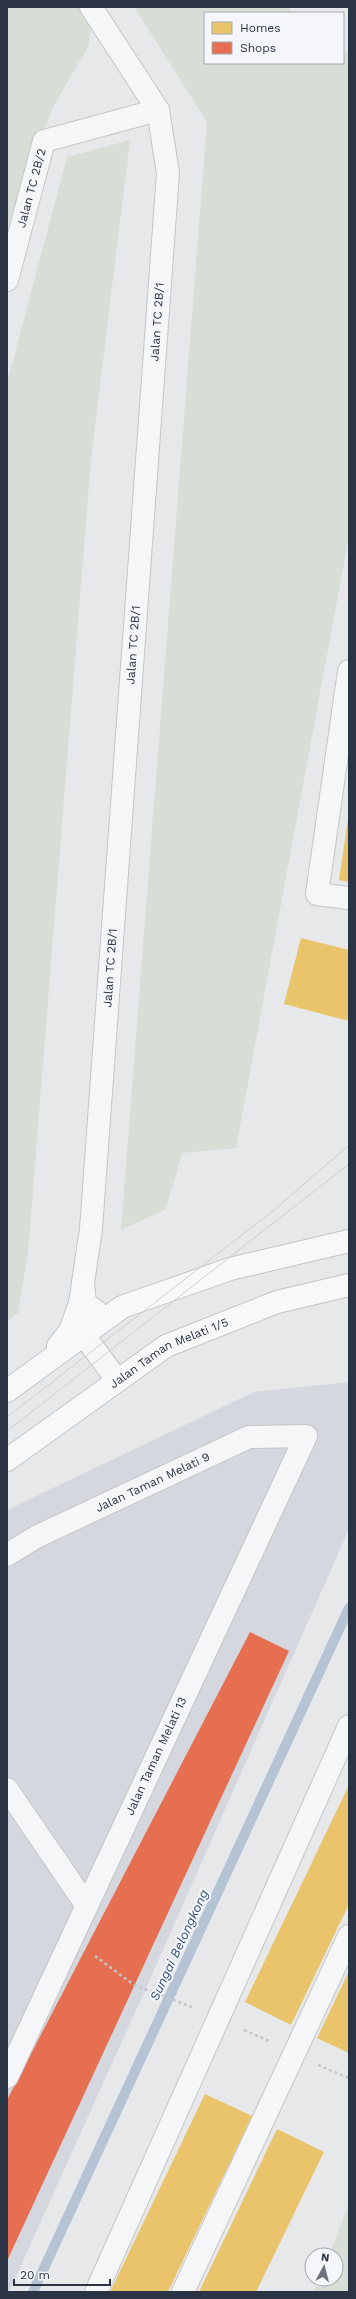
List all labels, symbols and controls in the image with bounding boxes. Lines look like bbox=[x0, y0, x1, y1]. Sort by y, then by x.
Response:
legend bbox=[204, 12, 344, 64]
text: Homes bbox=[240, 21, 281, 35]
text: Shops bbox=[240, 41, 276, 55]
street label: Jalan TC 2B/2 bbox=[14, 147, 49, 229]
street label: Jalan TC 2B/1 bbox=[147, 282, 167, 362]
street label: Jalan TC 2B/1 bbox=[123, 605, 143, 685]
street label: Jalan TC 2B/1 bbox=[100, 928, 120, 1008]
street label: Jalan Taman Melati 1/5 bbox=[107, 1315, 230, 1391]
street label: Jalan Taman Melati 9 bbox=[93, 1449, 212, 1515]
street label: Jalan Taman Melati 13 bbox=[122, 1695, 190, 1817]
water label: Sungai Belongkong bbox=[147, 1887, 211, 2003]
north arrow bbox=[304, 2247, 344, 2287]
text: N bbox=[320, 2251, 330, 2265]
scale bar bbox=[14, 2261, 110, 2287]
text: 20 m bbox=[20, 2268, 50, 2282]

